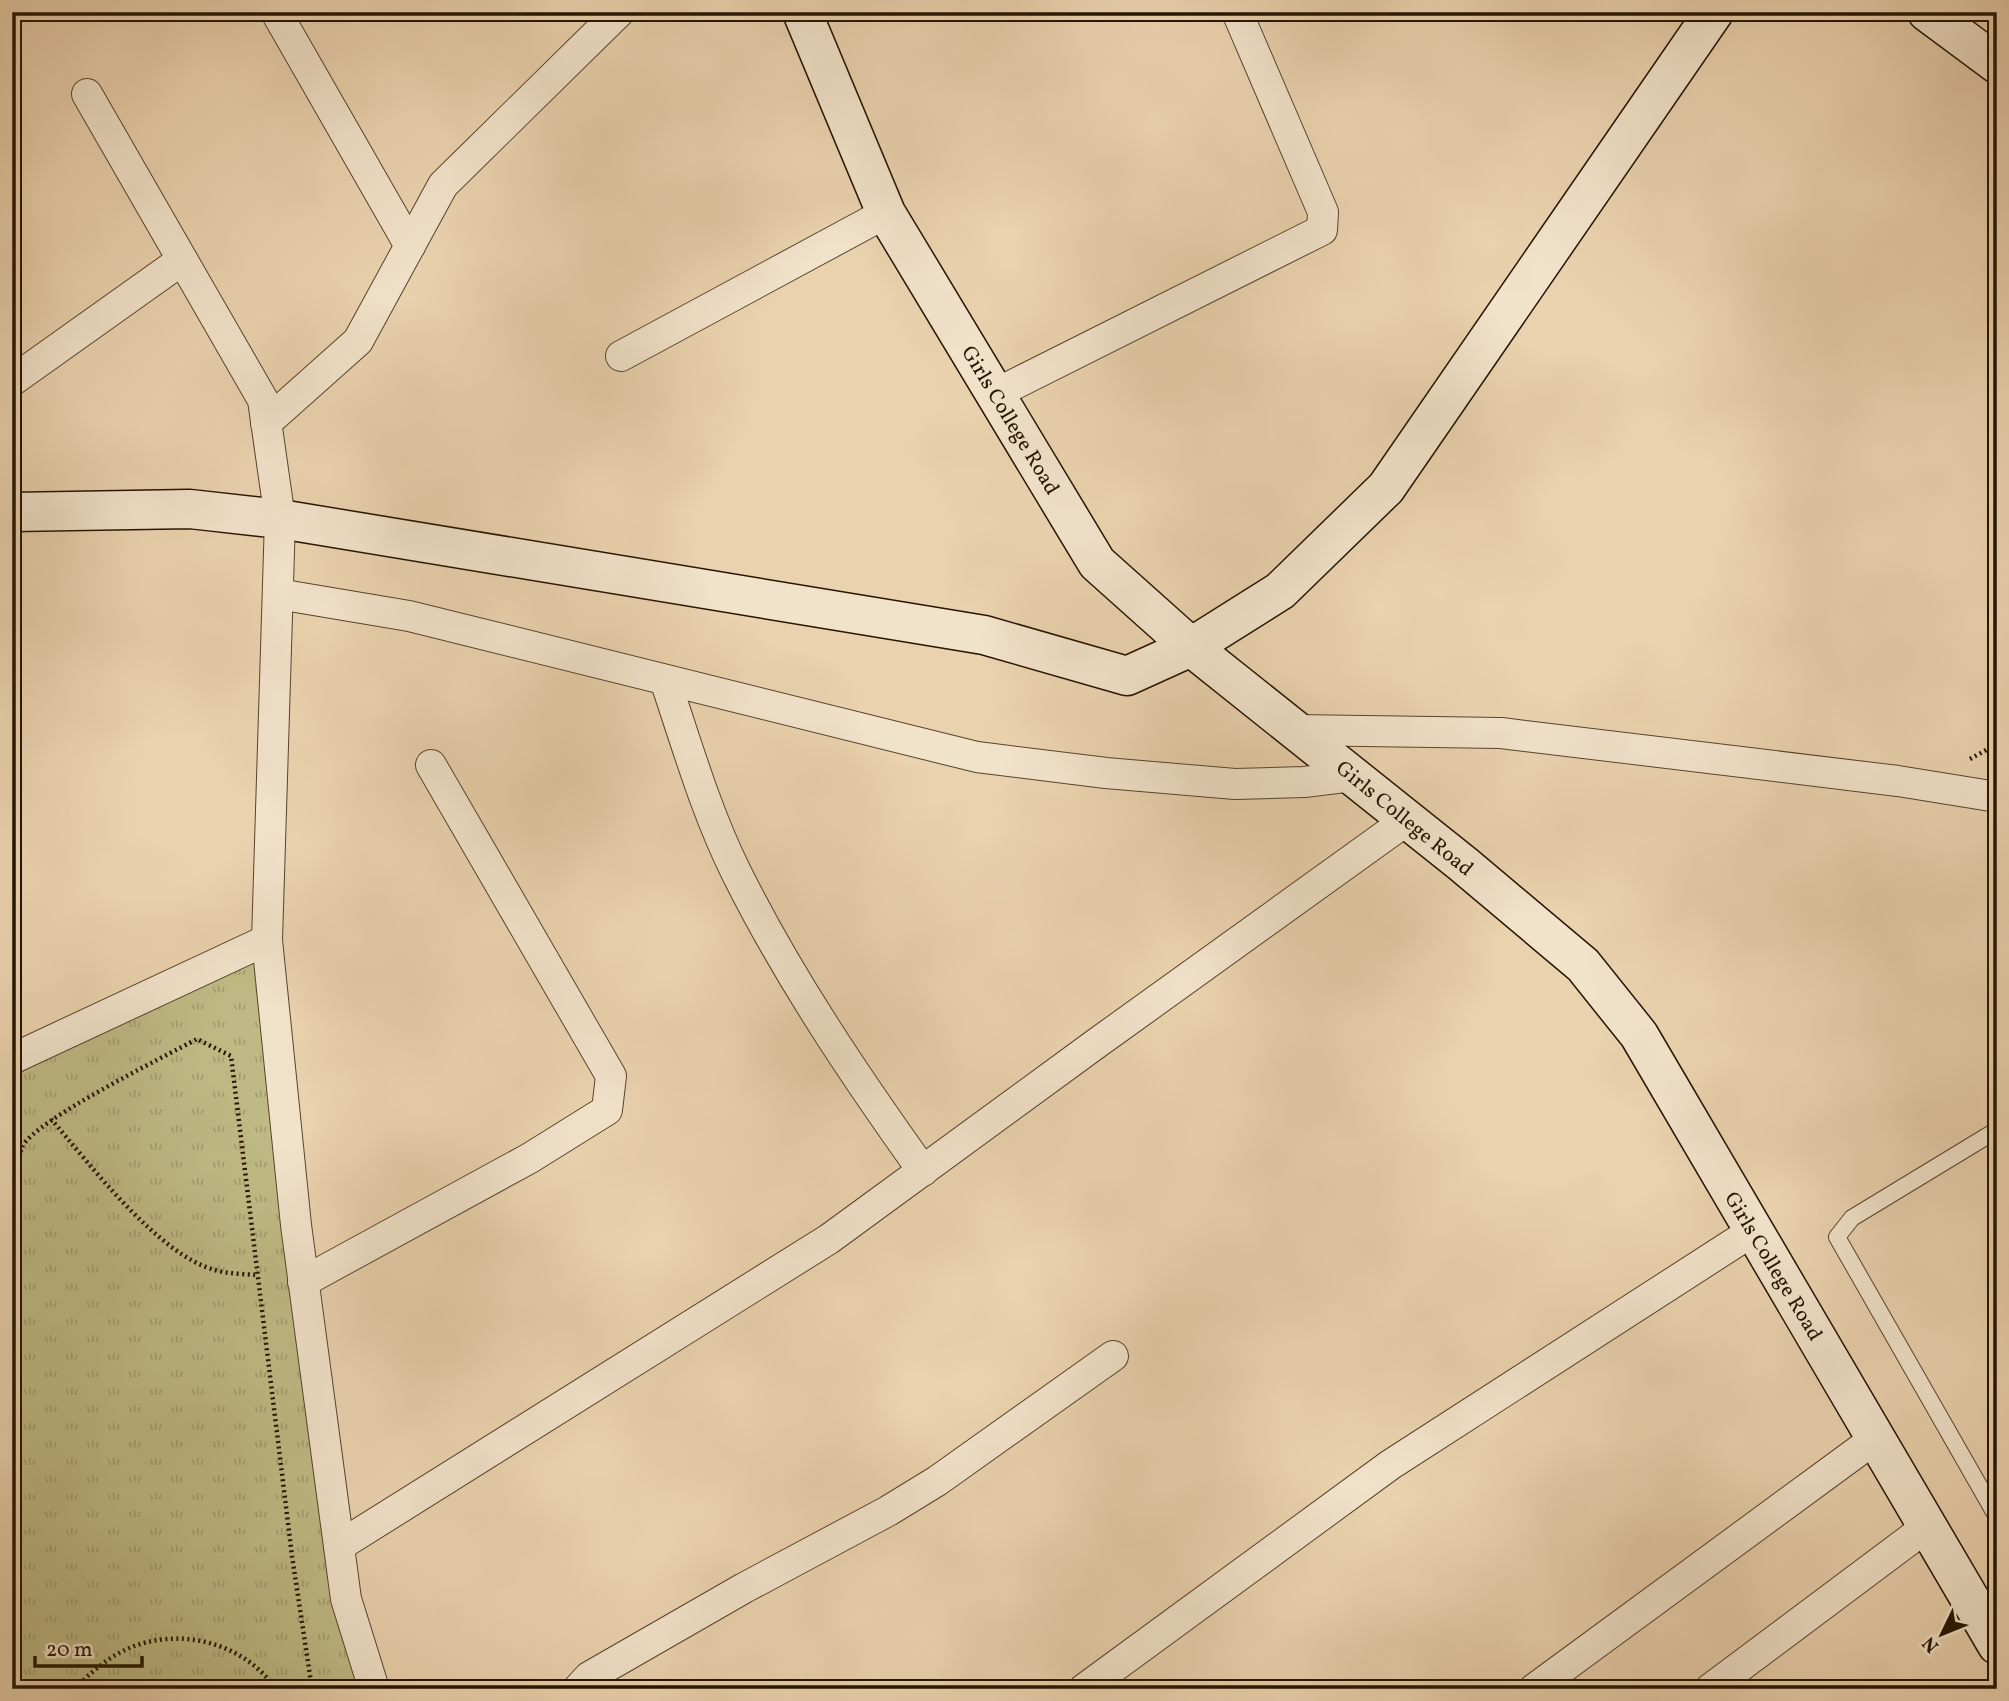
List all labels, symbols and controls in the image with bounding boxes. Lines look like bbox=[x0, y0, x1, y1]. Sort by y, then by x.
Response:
street label: Girls College Road bbox=[954, 341, 1066, 501]
street label: Girls College Road bbox=[1329, 755, 1479, 884]
street label: Girls College Road bbox=[1717, 1187, 1829, 1347]
north arrow bbox=[1908, 1600, 1978, 1670]
scale bar bbox=[35, 1624, 142, 1668]
text: N bbox=[1917, 1630, 1945, 1658]
text: 20 m bbox=[46, 1636, 92, 1665]

